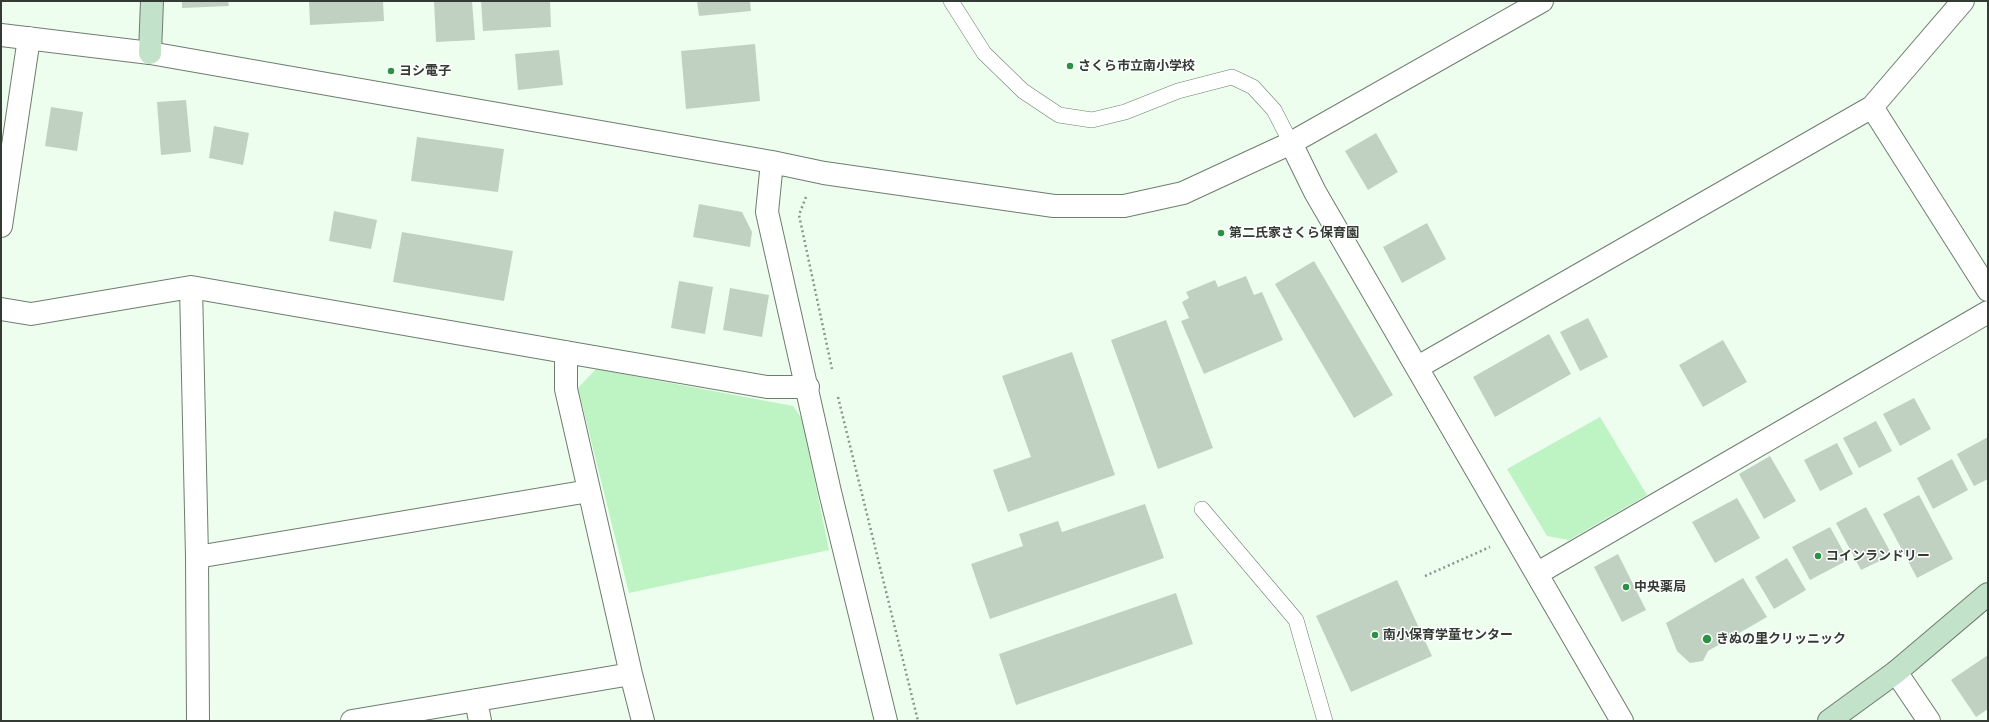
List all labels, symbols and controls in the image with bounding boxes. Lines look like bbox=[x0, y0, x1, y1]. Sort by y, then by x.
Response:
place label: さくら市立南小学校 bbox=[1078, 58, 1195, 74]
marker: さくら市立南小学校 bbox=[1065, 61, 1075, 71]
place label: ヨシ電子 bbox=[399, 63, 451, 79]
marker: ヨシ電子 bbox=[386, 66, 396, 76]
place label: 第二氏家さくら保育園 bbox=[1229, 225, 1359, 241]
marker: 第二氏家さくら保育園 bbox=[1216, 228, 1226, 238]
place label: コインランドリー bbox=[1826, 548, 1930, 564]
marker: コインランドリー bbox=[1813, 551, 1823, 561]
place label: 中央薬局 bbox=[1634, 579, 1686, 595]
marker: 中央薬局 bbox=[1621, 582, 1631, 592]
place label: 南小保育学童センター bbox=[1383, 627, 1513, 643]
marker: 南小保育学童センター bbox=[1370, 630, 1380, 640]
place label: きぬの里クリッニック bbox=[1716, 631, 1846, 647]
marker: きぬの里クリッニック bbox=[1701, 633, 1713, 645]

